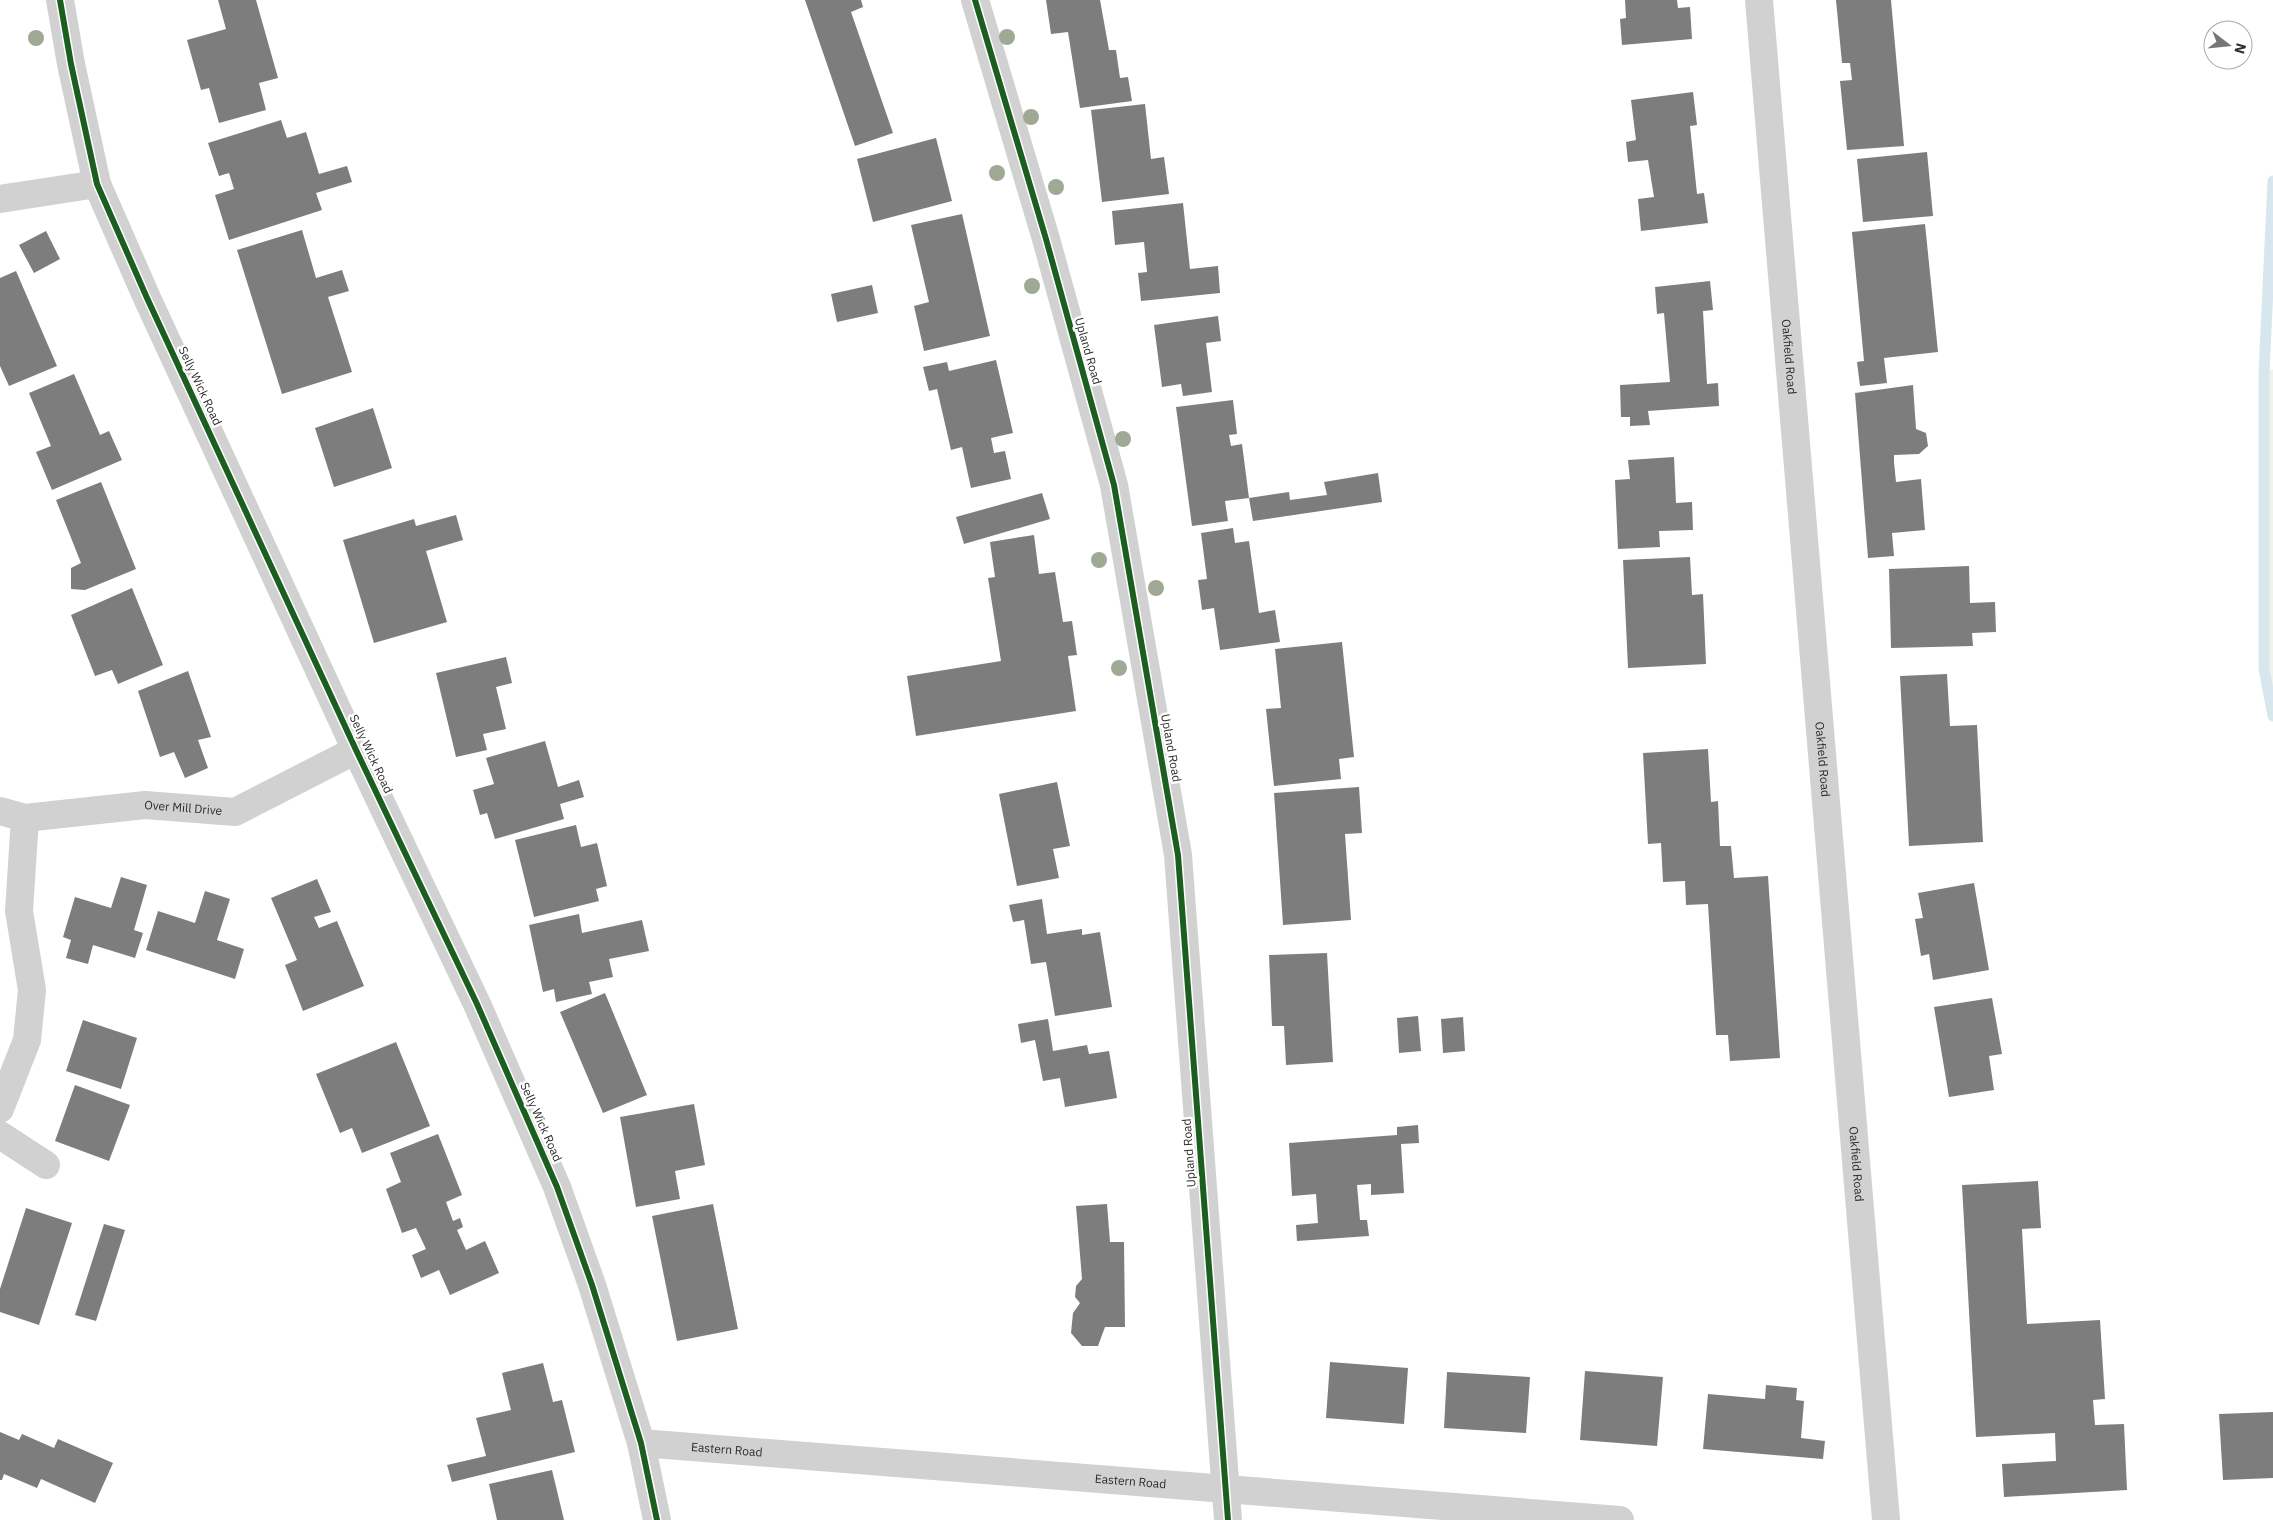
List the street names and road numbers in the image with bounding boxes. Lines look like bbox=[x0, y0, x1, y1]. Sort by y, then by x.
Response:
street label: Upland Road bbox=[1072, 316, 1105, 386]
street label: Oakfield Road bbox=[1779, 319, 1800, 395]
street label: Selly Wick Road bbox=[176, 344, 225, 428]
street label: Selly Wick Road bbox=[347, 712, 396, 796]
street label: Upland Road bbox=[1158, 713, 1185, 783]
street label: Oakfield Road bbox=[1812, 721, 1834, 797]
street label: Over Mill Drive bbox=[144, 797, 223, 818]
street label: Selly Wick Road bbox=[517, 1080, 566, 1164]
street label: Upland Road bbox=[1179, 1118, 1198, 1188]
street label: Oakfield Road bbox=[1846, 1126, 1867, 1202]
street label: Eastern Road bbox=[690, 1439, 763, 1460]
street label: Eastern Road bbox=[1094, 1471, 1167, 1491]

